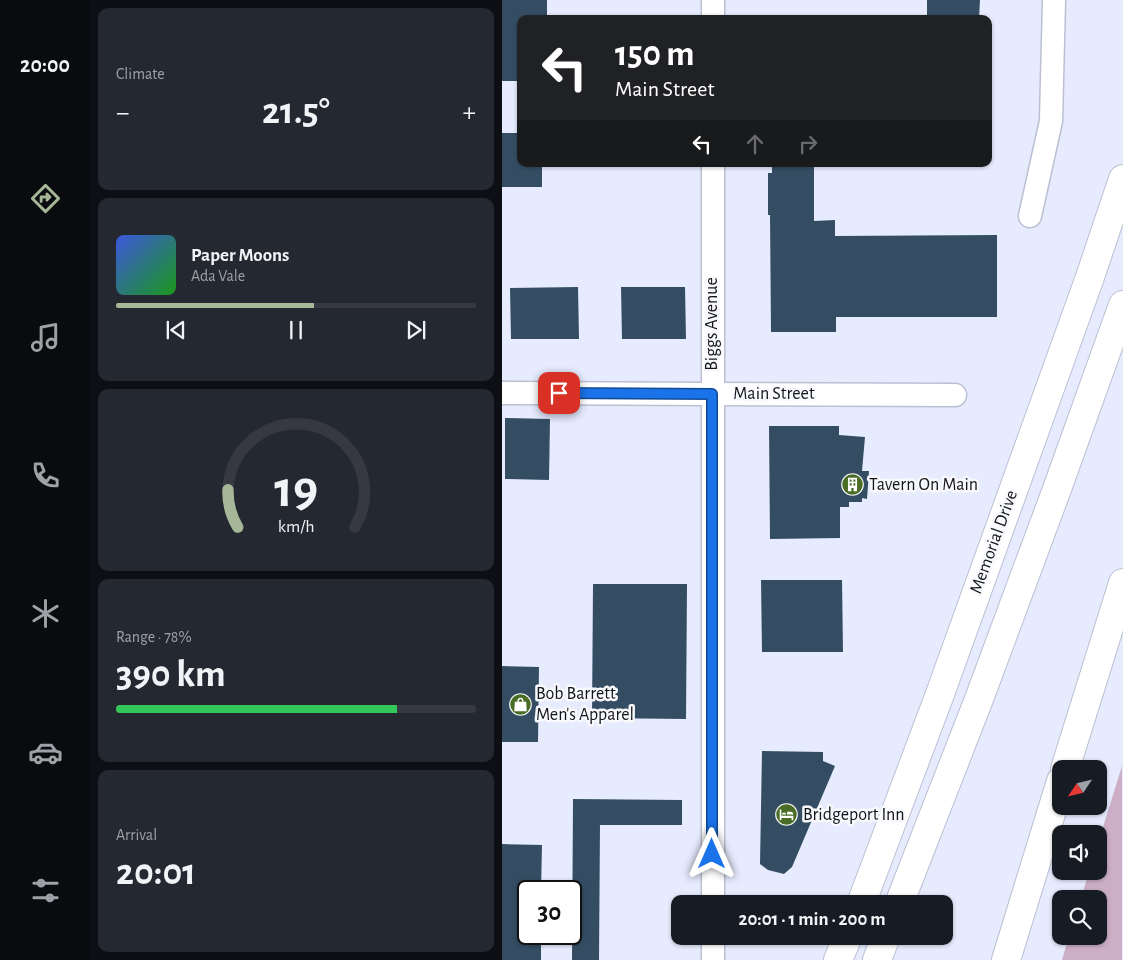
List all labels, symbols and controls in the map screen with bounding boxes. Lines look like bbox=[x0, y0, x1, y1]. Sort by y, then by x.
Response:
icon: left bbox=[532, 35, 597, 100]
text: 150 m bbox=[615, 37, 695, 72]
text: 20:00 bbox=[20, 54, 70, 76]
text: Climate bbox=[116, 66, 165, 82]
text: Main Street bbox=[615, 78, 714, 100]
text: 21.5° bbox=[262, 93, 330, 131]
text: − bbox=[116, 99, 129, 127]
text: + bbox=[463, 99, 476, 127]
icon: left bbox=[688, 130, 716, 158]
icon: ahead bbox=[741, 130, 769, 158]
icon: right bbox=[794, 130, 822, 158]
icon: directions bbox=[28, 181, 63, 216]
text: Paper Moons bbox=[191, 246, 289, 265]
text: Ada Vale bbox=[191, 268, 245, 284]
street label: Biggs Avenue bbox=[703, 277, 721, 371]
icon: previous bbox=[162, 316, 190, 344]
icon: pause bbox=[282, 316, 310, 344]
icon: next bbox=[402, 316, 430, 344]
icon: music bbox=[28, 320, 63, 355]
pin bbox=[538, 372, 580, 414]
icon: arrive bbox=[545, 379, 573, 407]
street label: Main Street bbox=[733, 385, 815, 403]
icon: phone bbox=[28, 458, 63, 493]
text: 19 bbox=[274, 464, 318, 516]
building icon: Tavern On Main bbox=[841, 473, 865, 497]
place label: Tavern On Main bbox=[869, 476, 978, 494]
street label: Memorial Drive bbox=[967, 488, 1021, 596]
text: km/h bbox=[278, 518, 314, 536]
icon: climate bbox=[28, 596, 63, 631]
text: Range · 78% bbox=[116, 629, 192, 645]
text: 390 km bbox=[116, 656, 226, 694]
place label: Bob Barrett Men's Apparel bbox=[536, 685, 634, 724]
shop icon: Bob Barrett Men's Apparel bbox=[508, 692, 532, 716]
icon: car bbox=[28, 735, 63, 770]
north arrow bbox=[1052, 760, 1107, 815]
map controls bbox=[1052, 760, 1107, 945]
hotel icon: Bridgeport Inn bbox=[775, 803, 799, 827]
place label: Bridgeport Inn bbox=[803, 806, 904, 824]
button: sound bbox=[1052, 825, 1107, 880]
text: Arrival bbox=[116, 827, 157, 843]
position arrow bbox=[685, 827, 737, 879]
text: 20:01 bbox=[116, 854, 196, 892]
icon: filters bbox=[28, 873, 63, 908]
speed limit sign: 30 bbox=[517, 880, 582, 945]
button: search bbox=[1052, 890, 1107, 945]
text: 20:01 · 1 min · 200 m bbox=[738, 910, 886, 929]

